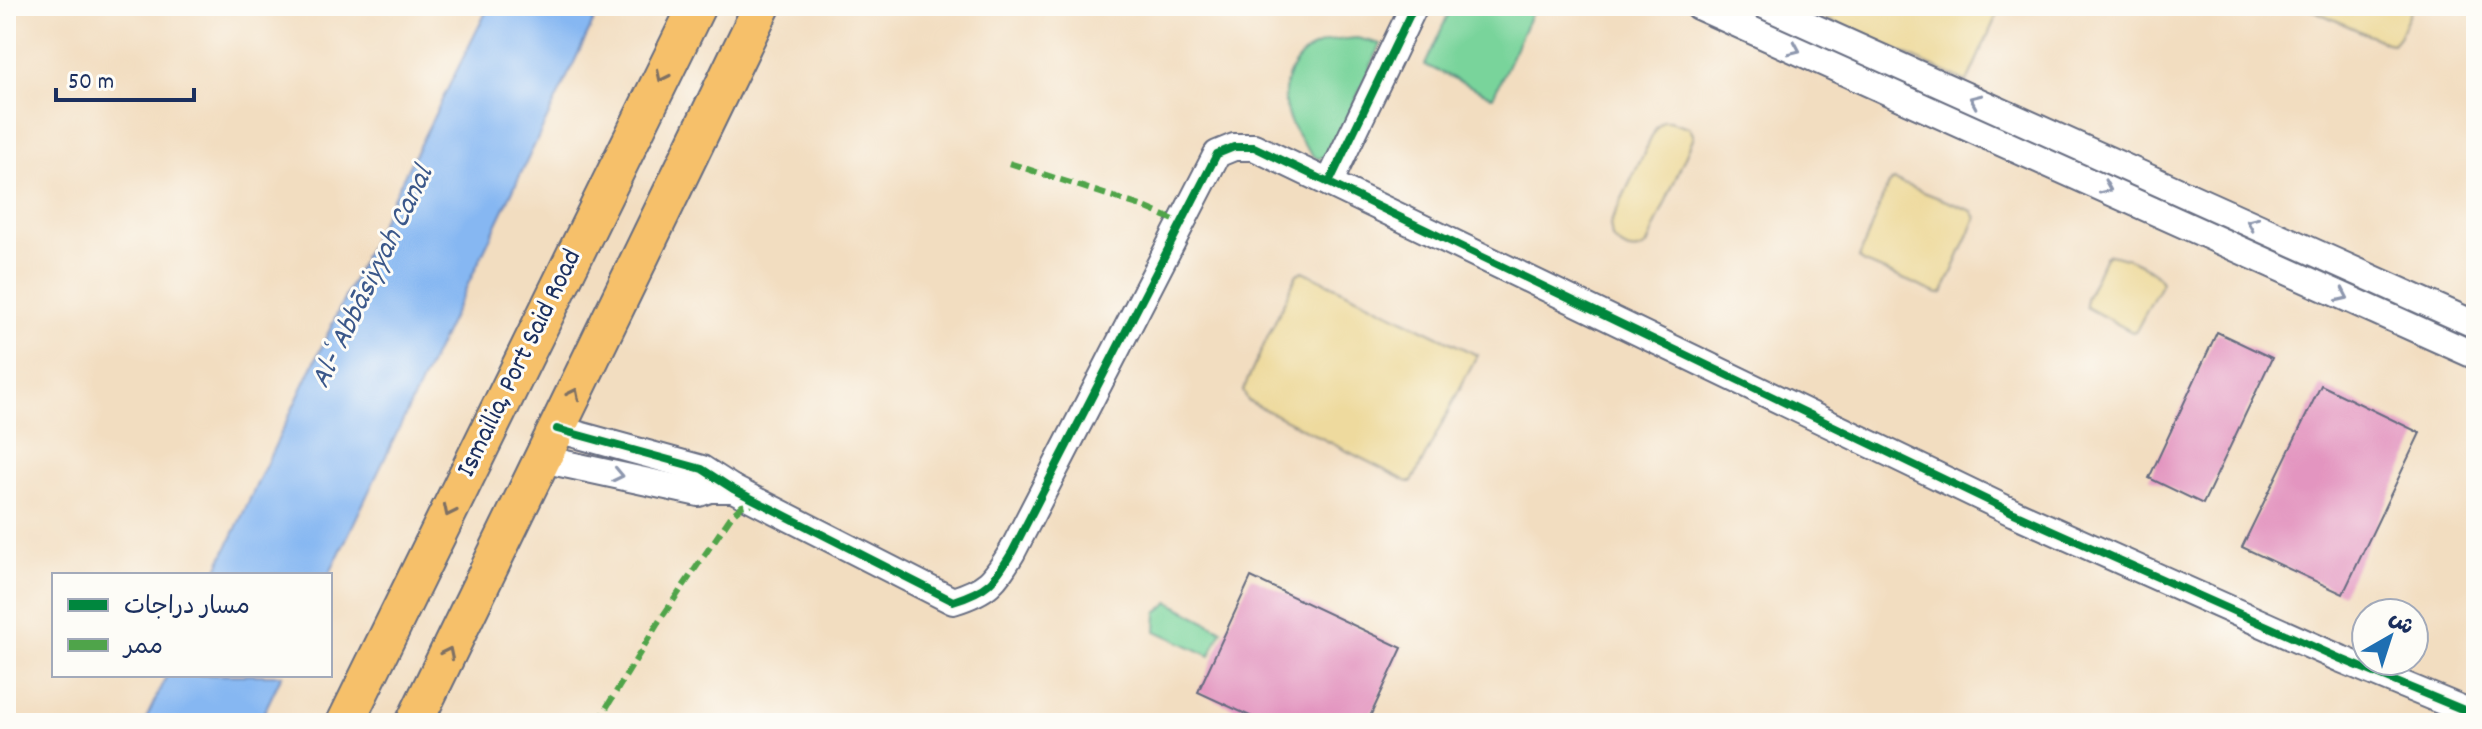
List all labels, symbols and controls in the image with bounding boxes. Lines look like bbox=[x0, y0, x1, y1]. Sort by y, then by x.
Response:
one-way arrow bbox=[1787, 40, 1801, 56]
scale bar bbox=[56, 52, 194, 102]
text: 50 m bbox=[68, 66, 114, 100]
one-way arrow bbox=[656, 68, 672, 82]
one-way arrow bbox=[1969, 93, 1983, 109]
water label: Al-ʿAbbāsiyyah Canal bbox=[302, 157, 448, 396]
one-way arrow bbox=[2098, 178, 2113, 194]
one-way arrow bbox=[2246, 217, 2260, 233]
street label: Ismailia, Port Said Road bbox=[448, 243, 594, 485]
one-way arrow bbox=[2335, 286, 2349, 302]
one-way arrow bbox=[564, 387, 580, 402]
one-way arrow bbox=[611, 466, 624, 483]
one-way arrow bbox=[444, 502, 459, 517]
legend bbox=[52, 573, 332, 677]
text: مسار دراجات bbox=[124, 591, 250, 625]
north arrow bbox=[2350, 597, 2430, 677]
text: ش bbox=[2381, 605, 2420, 644]
text: ممر bbox=[122, 631, 163, 665]
one-way arrow bbox=[438, 646, 454, 661]

